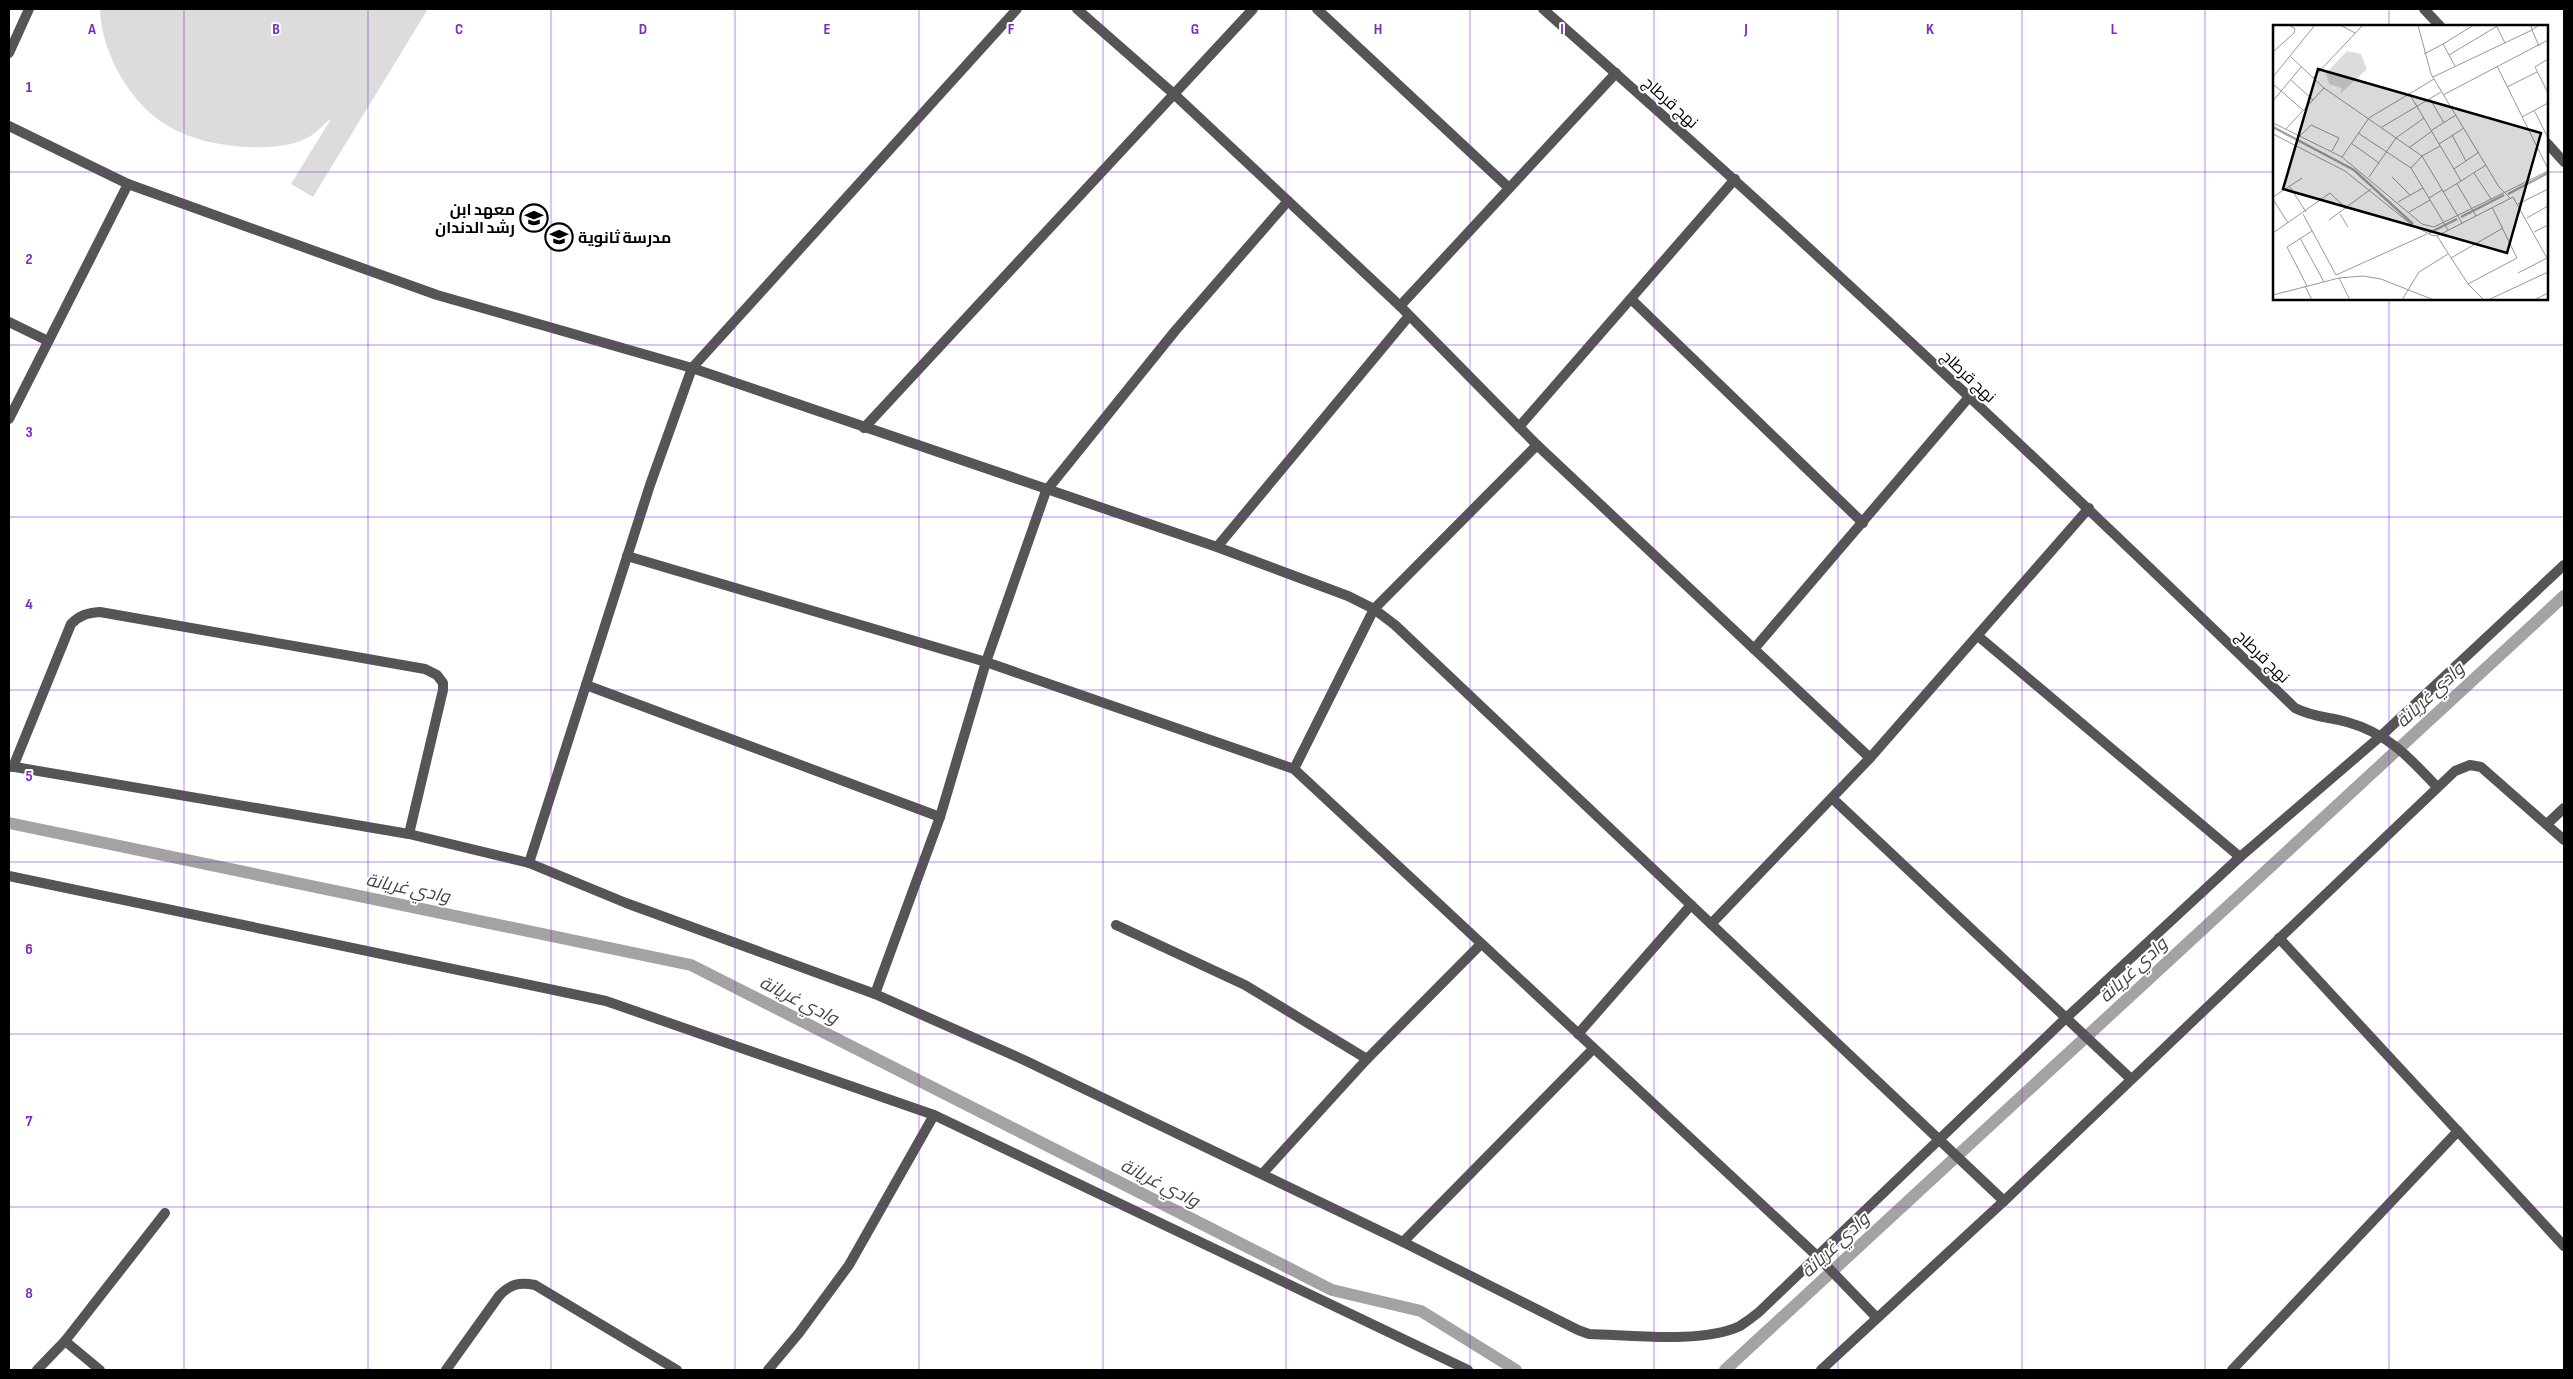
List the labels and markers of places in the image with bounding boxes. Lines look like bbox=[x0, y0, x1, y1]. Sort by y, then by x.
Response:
place label: معهد ابن رشد الدندان bbox=[435, 201, 515, 238]
school or university icon: معهد ابن رشد الدندان bbox=[519, 203, 549, 233]
school or university icon: مدرسة ثانوية bbox=[544, 222, 574, 252]
place label: مدرسة ثانوية bbox=[578, 229, 671, 248]

